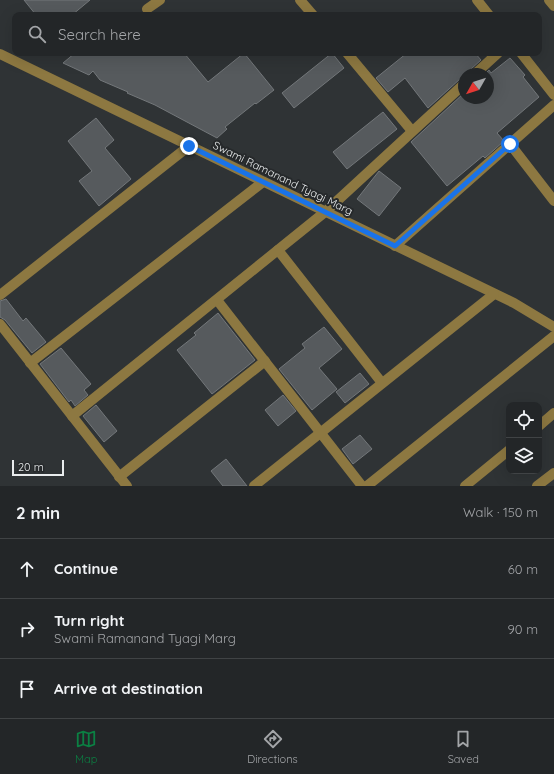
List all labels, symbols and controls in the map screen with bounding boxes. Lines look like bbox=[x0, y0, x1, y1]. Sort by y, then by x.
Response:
search box bbox=[12, 12, 542, 56]
icon: search bbox=[26, 23, 48, 45]
text: Search here bbox=[58, 25, 141, 44]
north arrow bbox=[458, 68, 494, 104]
route start bbox=[501, 135, 519, 153]
route end bbox=[180, 137, 198, 155]
street label: Swami Ramanand Tyagi Marg bbox=[211, 138, 355, 218]
map controls bbox=[506, 402, 542, 474]
button: locate bbox=[506, 402, 542, 438]
button: layers bbox=[506, 438, 542, 474]
scale bar bbox=[12, 458, 64, 477]
text: 20 m bbox=[18, 460, 44, 474]
text: 2 min bbox=[16, 502, 60, 523]
text: Walk · 150 m bbox=[463, 504, 538, 520]
icon: ahead bbox=[16, 558, 38, 580]
text: Continue bbox=[54, 559, 118, 578]
text: 60 m bbox=[508, 561, 538, 577]
text: Turn right bbox=[54, 611, 125, 630]
icon: right bbox=[16, 618, 38, 640]
text: 90 m bbox=[508, 621, 538, 637]
text: Swami Ramanand Tyagi Marg bbox=[54, 630, 236, 646]
icon: arrive bbox=[16, 678, 38, 700]
text: Arrive at destination bbox=[54, 679, 203, 698]
tab: Map bbox=[75, 728, 97, 766]
tab: Directions bbox=[247, 728, 298, 766]
tab: Saved bbox=[448, 728, 479, 766]

